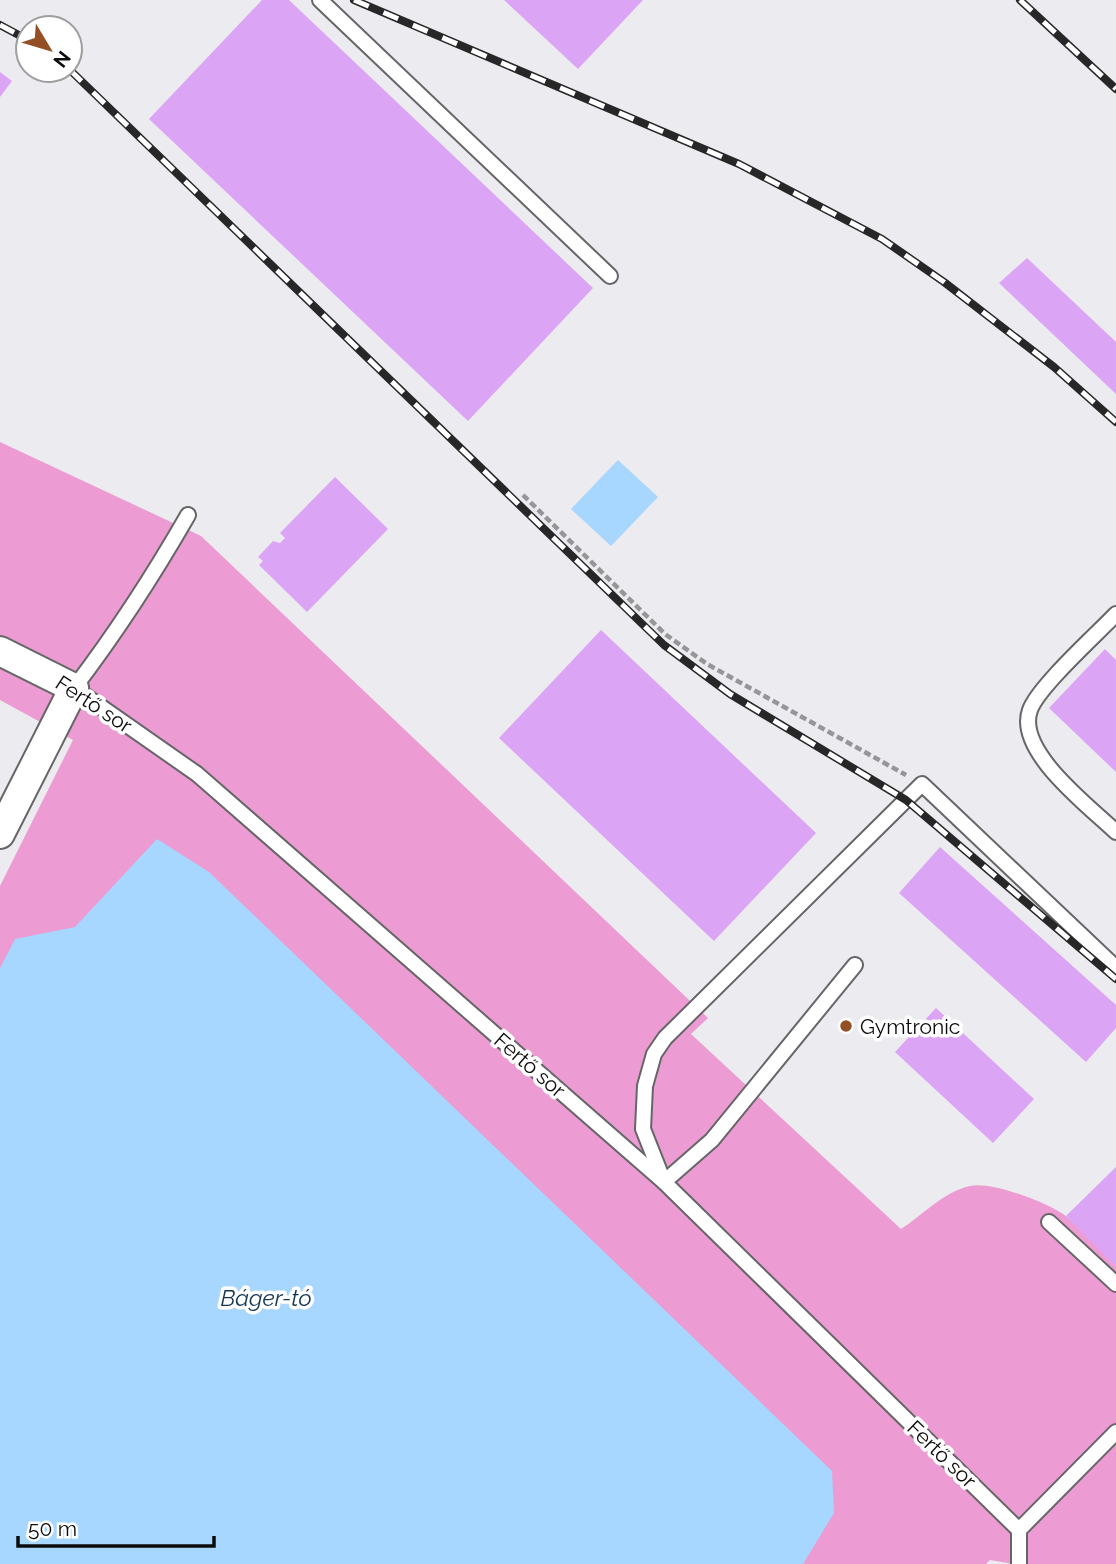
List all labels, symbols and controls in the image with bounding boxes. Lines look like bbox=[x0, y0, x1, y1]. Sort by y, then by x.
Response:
north arrow bbox=[14, 14, 84, 84]
text: N bbox=[49, 47, 76, 72]
street label: Fertő sor bbox=[51, 670, 137, 738]
place label: Gymtronic bbox=[860, 1014, 960, 1039]
marker: Gymtronic bbox=[838, 1018, 854, 1034]
street label: Fertő sor bbox=[489, 1027, 571, 1103]
water label: Báger-tó bbox=[220, 1284, 312, 1311]
street label: Fertő sor bbox=[902, 1415, 982, 1493]
scale bar bbox=[18, 1504, 214, 1548]
text: 50 m bbox=[28, 1516, 77, 1541]

